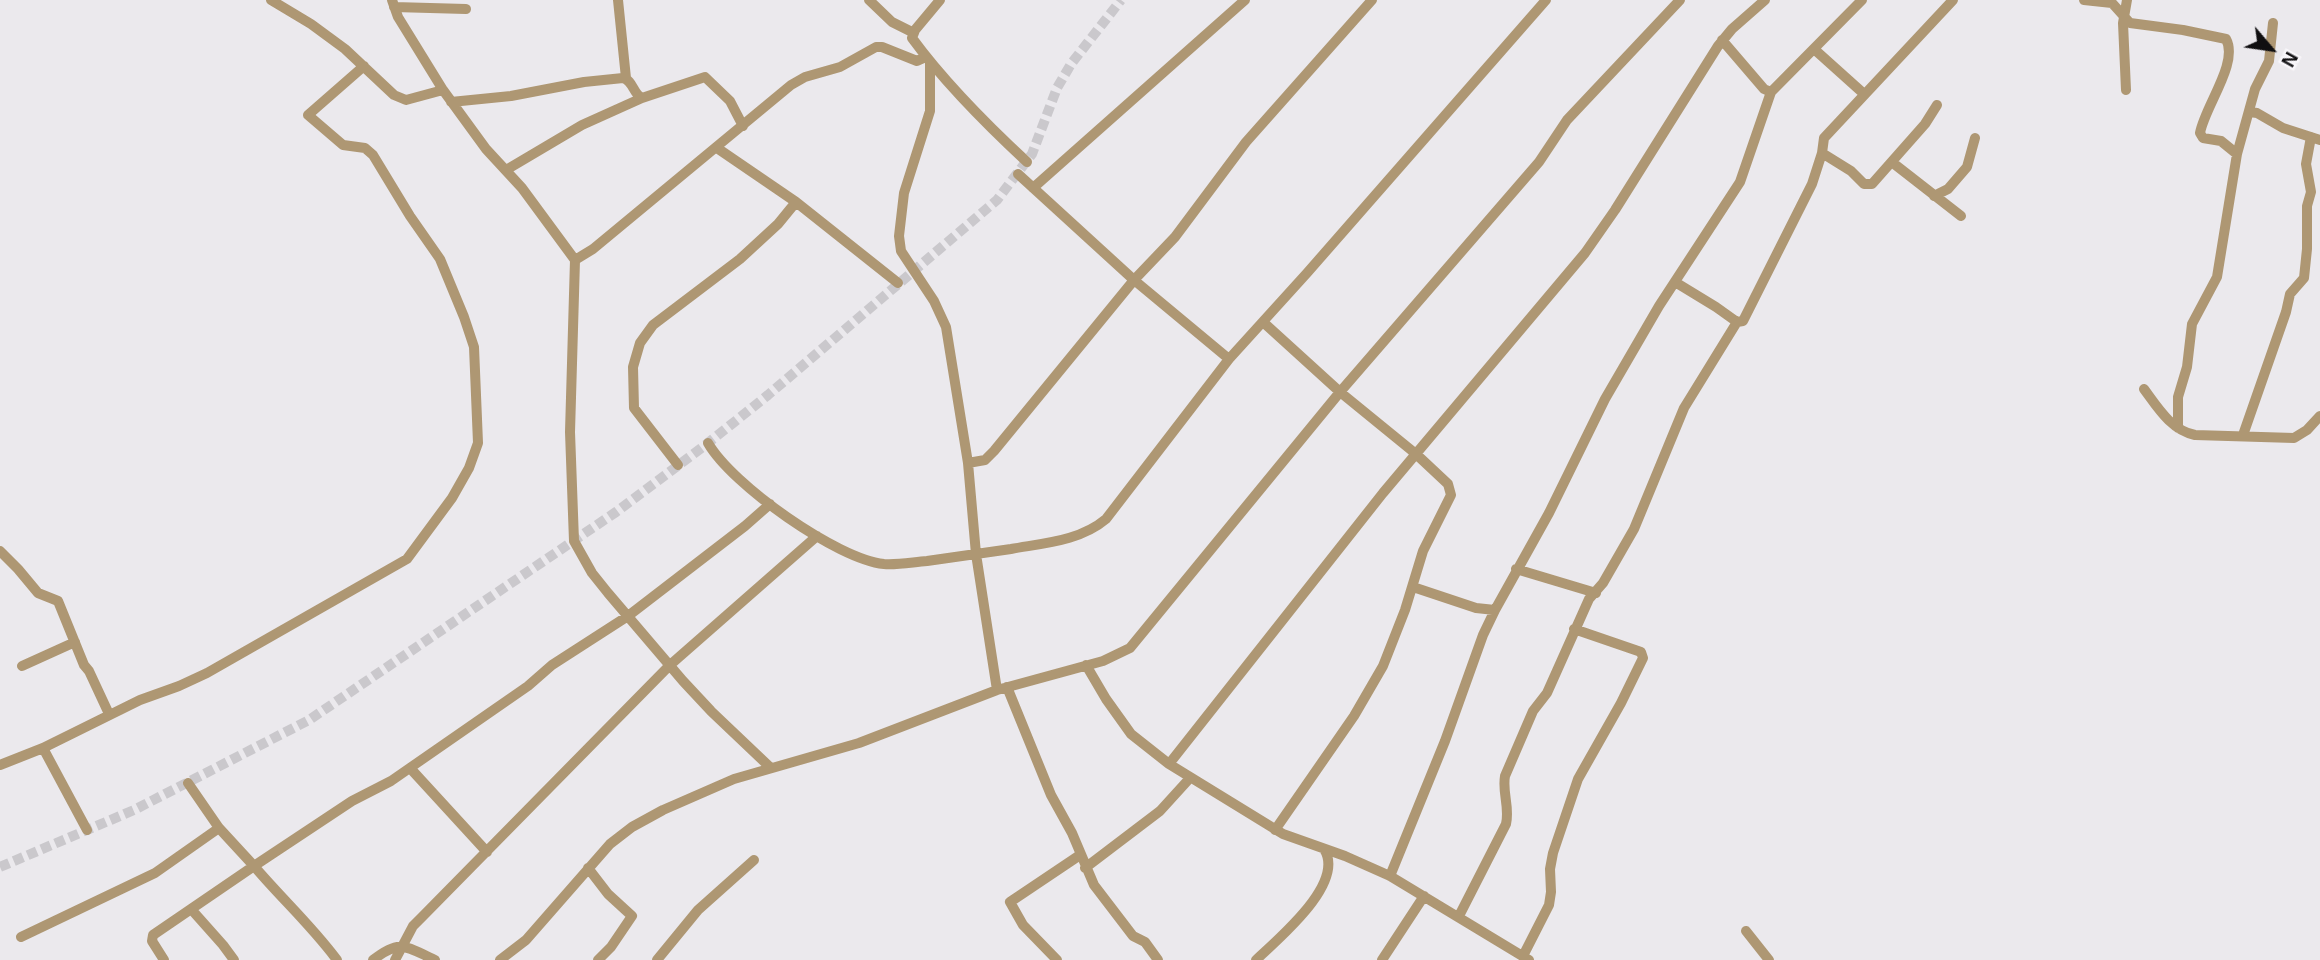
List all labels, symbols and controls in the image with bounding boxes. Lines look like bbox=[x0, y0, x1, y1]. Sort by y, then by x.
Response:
north arrow bbox=[2236, 14, 2306, 84]
text: N bbox=[2277, 48, 2302, 71]

